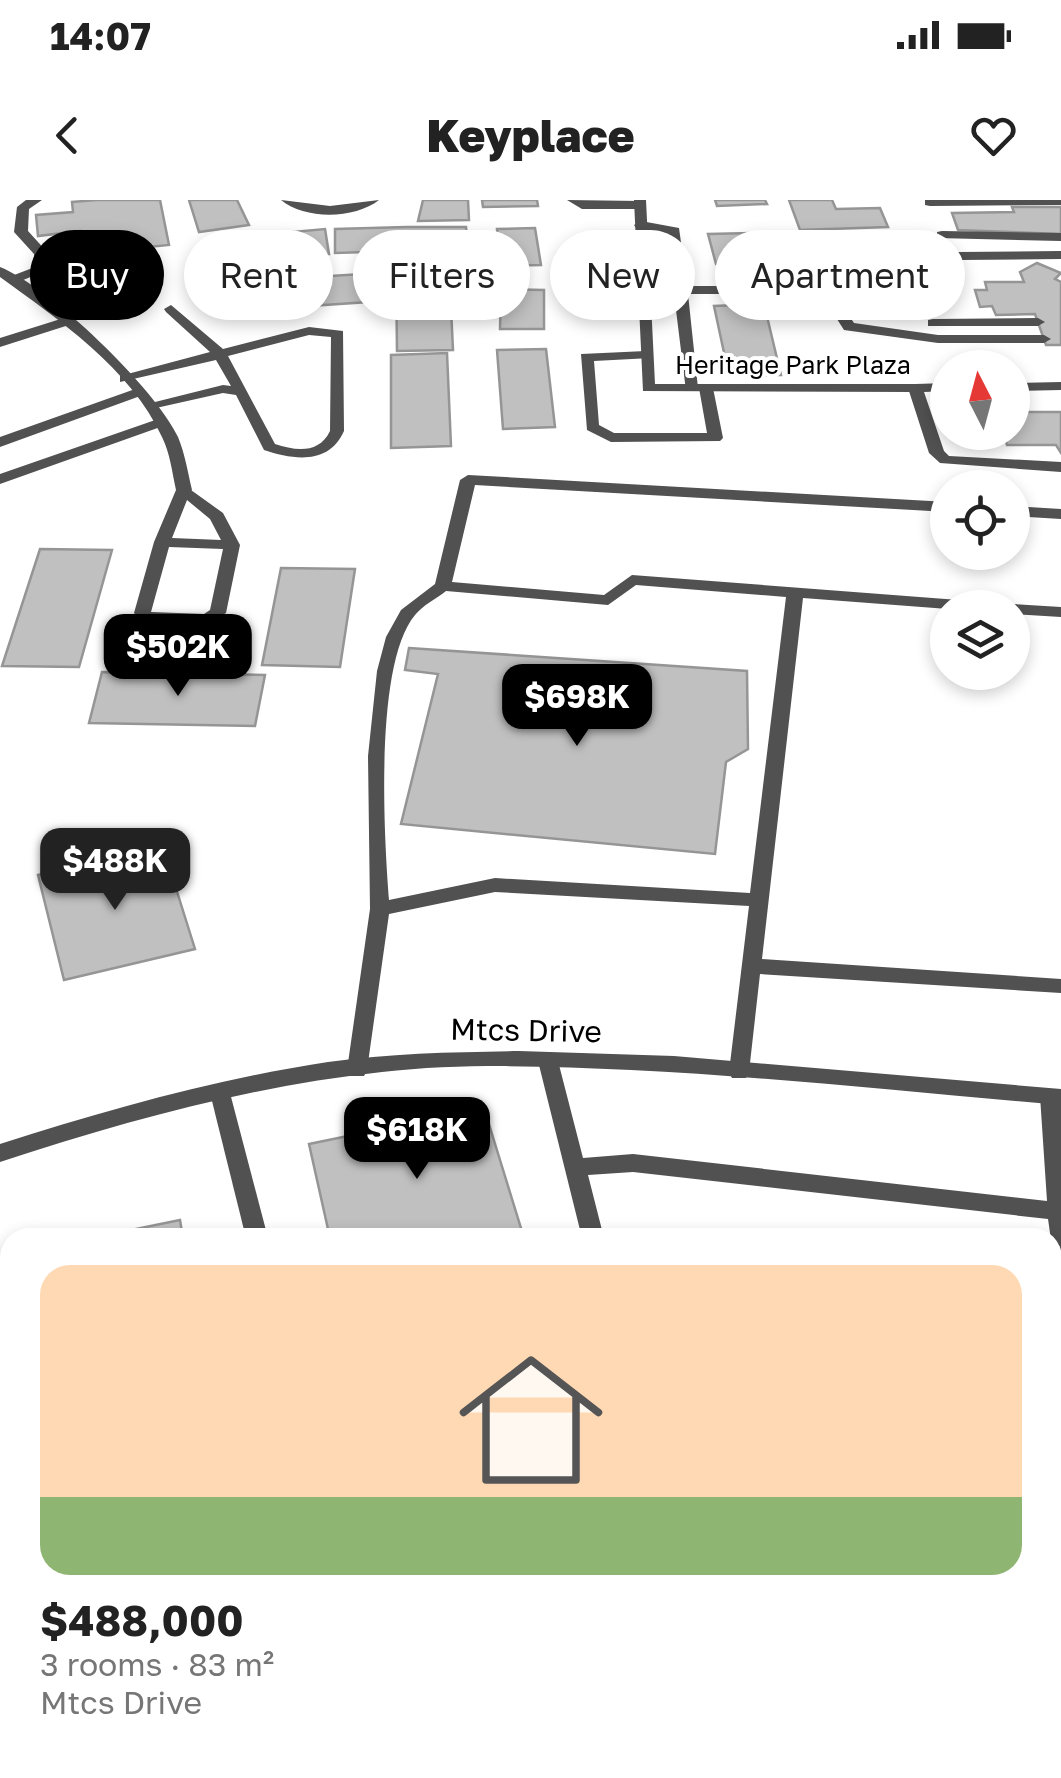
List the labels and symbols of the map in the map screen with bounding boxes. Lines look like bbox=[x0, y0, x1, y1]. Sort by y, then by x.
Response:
street label: Heritage Park Plaza bbox=[675, 349, 911, 380]
north arrow bbox=[930, 350, 1030, 450]
pin: $502K bbox=[108, 614, 248, 699]
pin: $698K bbox=[507, 664, 647, 749]
pin: $488K bbox=[45, 828, 185, 913]
street label: Mtcs Drive bbox=[450, 1011, 602, 1049]
pin: $618K bbox=[347, 1097, 487, 1182]

